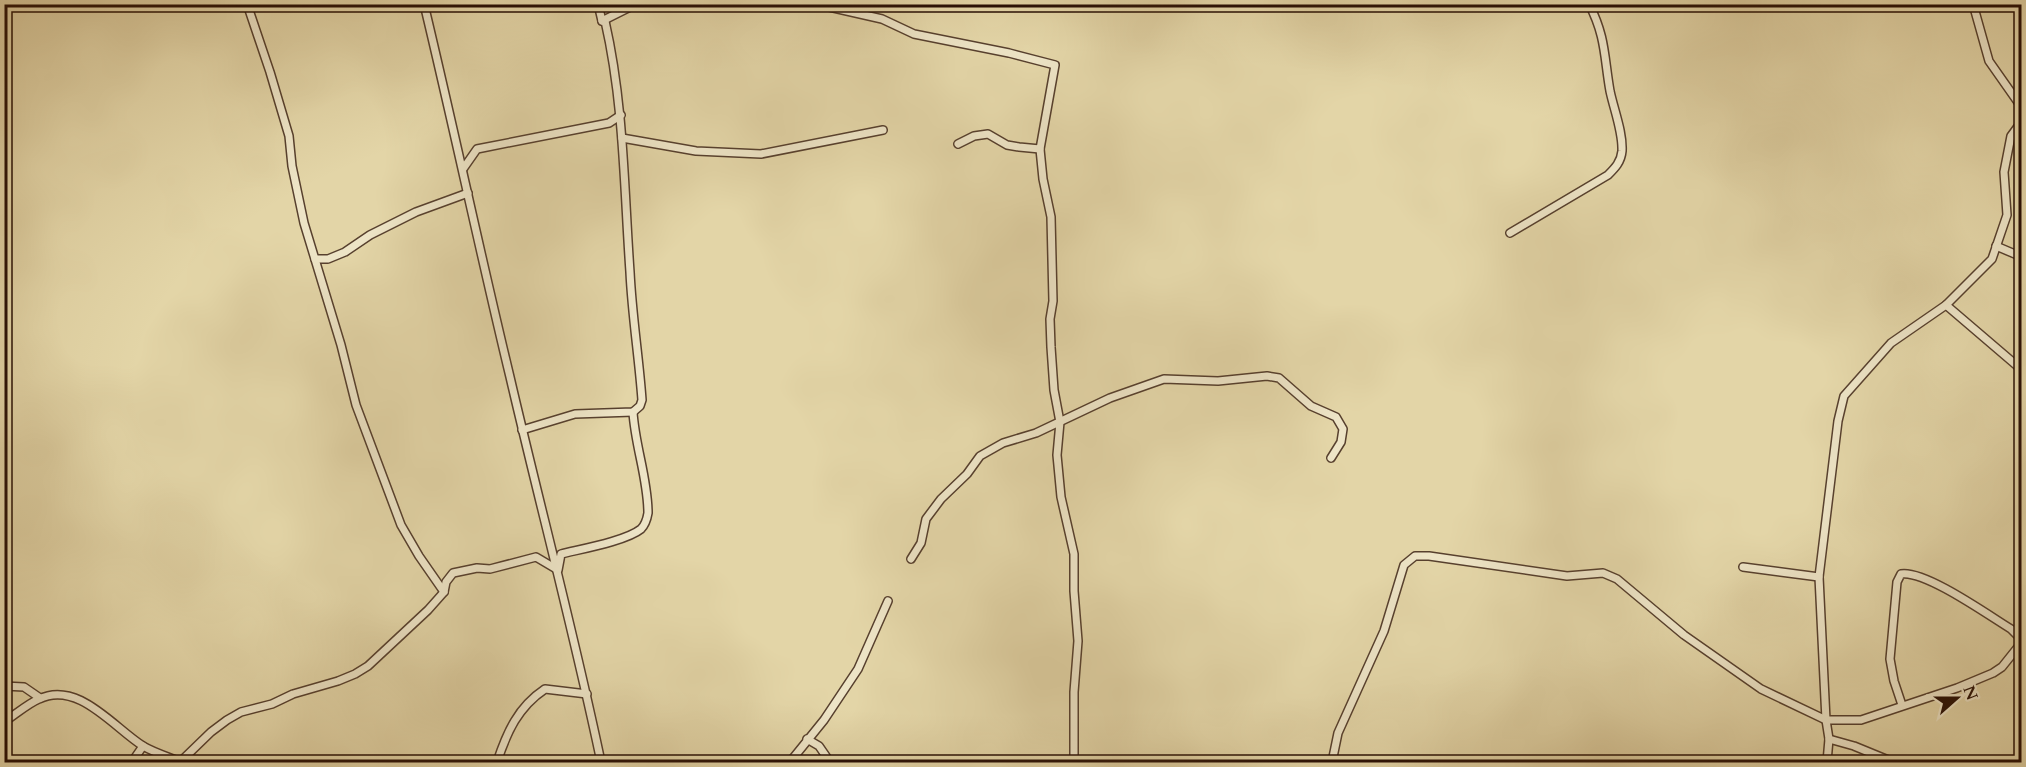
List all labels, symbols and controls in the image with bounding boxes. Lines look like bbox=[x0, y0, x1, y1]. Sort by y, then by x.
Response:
north arrow bbox=[1927, 668, 1987, 728]
text: N bbox=[1957, 683, 1983, 704]

